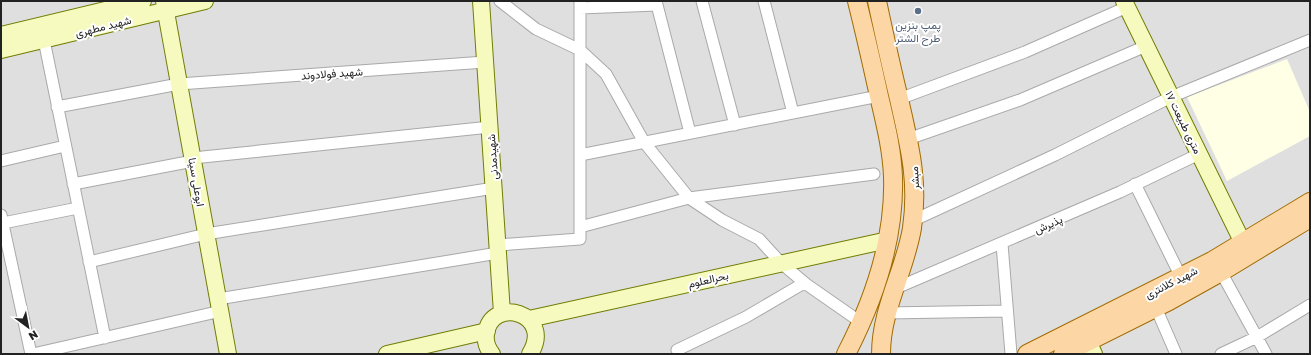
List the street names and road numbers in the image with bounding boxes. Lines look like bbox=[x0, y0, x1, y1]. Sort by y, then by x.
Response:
street label: شهید مطهری bbox=[74, 13, 133, 40]
street label: شهید فولادوند bbox=[301, 64, 364, 83]
street label: ۱۷ متری طبیعت bbox=[1162, 88, 1205, 156]
street label: شهیدمدنی bbox=[484, 133, 501, 180]
street label: ابوعلی سینا bbox=[185, 157, 208, 207]
street label: مبشر bbox=[907, 166, 922, 191]
street label: پذیرش bbox=[1032, 212, 1065, 238]
street label: شهید کلانتری bbox=[1143, 263, 1200, 302]
street label: بحرالعلوم bbox=[686, 268, 730, 292]

